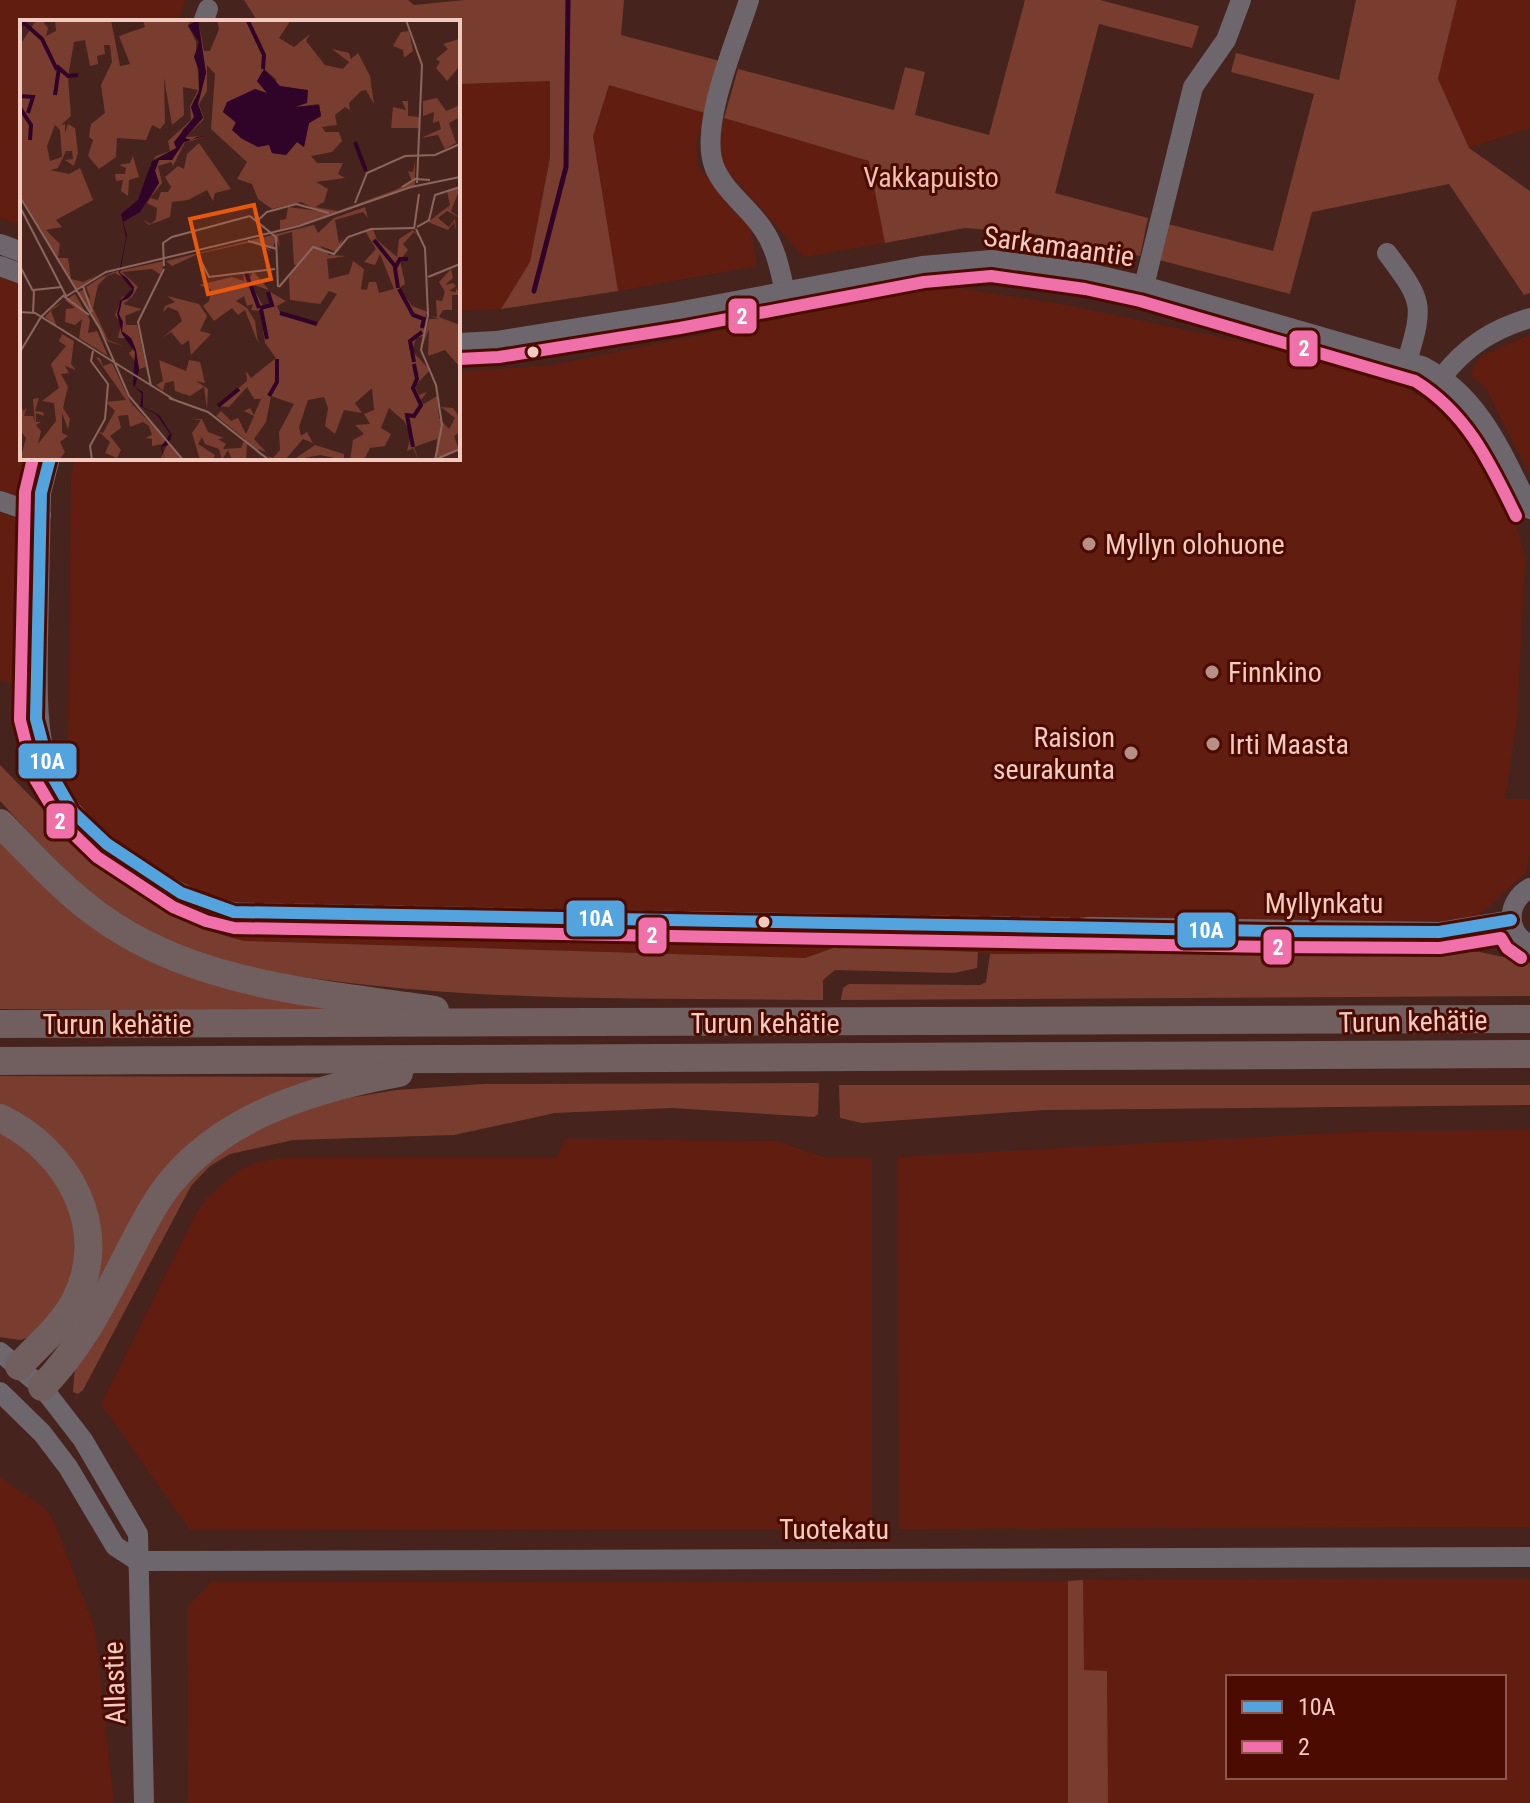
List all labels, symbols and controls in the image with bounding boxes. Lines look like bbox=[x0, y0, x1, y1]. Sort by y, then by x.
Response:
inset map bbox=[20, 20, 460, 460]
park label: Vakkapuisto bbox=[863, 161, 999, 194]
street label: Sarkamaantie bbox=[981, 220, 1136, 273]
line badge: 2 bbox=[727, 297, 758, 335]
text: 2 bbox=[736, 304, 748, 329]
line badge: 2 bbox=[1288, 329, 1319, 368]
text: 2 bbox=[1298, 336, 1310, 361]
unlabelled marker bbox=[525, 344, 541, 360]
place label: Myllyn olohuone bbox=[1105, 528, 1285, 561]
marker: Myllyn olohuone bbox=[1080, 535, 1098, 553]
place label: Finnkino bbox=[1228, 656, 1322, 689]
marker: Finnkino bbox=[1203, 663, 1221, 681]
place label: Raision seurakunta bbox=[993, 721, 1115, 786]
place label: Irti Maasta bbox=[1229, 728, 1349, 761]
marker: Irti Maasta bbox=[1204, 735, 1222, 753]
line badge: 10A bbox=[17, 742, 78, 780]
marker: Raision seurakunta bbox=[1122, 744, 1140, 762]
text: 10A bbox=[29, 749, 65, 774]
line badge: 2 bbox=[45, 802, 76, 840]
text: 2 bbox=[54, 809, 66, 834]
street label: Myllynkatu bbox=[1265, 887, 1383, 920]
line badge: 10A bbox=[565, 899, 626, 938]
text: 10A bbox=[578, 906, 614, 931]
line badge: 10A bbox=[1176, 911, 1237, 949]
unlabelled marker bbox=[756, 914, 772, 930]
line badge: 2 bbox=[637, 916, 668, 955]
text: 10A bbox=[1188, 918, 1224, 943]
text: 2 bbox=[646, 923, 658, 948]
line badge: 2 bbox=[1262, 928, 1293, 966]
text: 2 bbox=[1272, 935, 1284, 960]
street label: Turun kehätie bbox=[1338, 1004, 1488, 1039]
street label: Turun kehätie bbox=[690, 1007, 840, 1040]
street label: Turun kehätie bbox=[42, 1008, 192, 1041]
street label: Tuotekatu bbox=[779, 1513, 889, 1546]
street label: Allastie bbox=[97, 1641, 132, 1725]
legend bbox=[1226, 1675, 1506, 1779]
text: 10A bbox=[1298, 1693, 1336, 1721]
text: 2 bbox=[1298, 1733, 1310, 1761]

